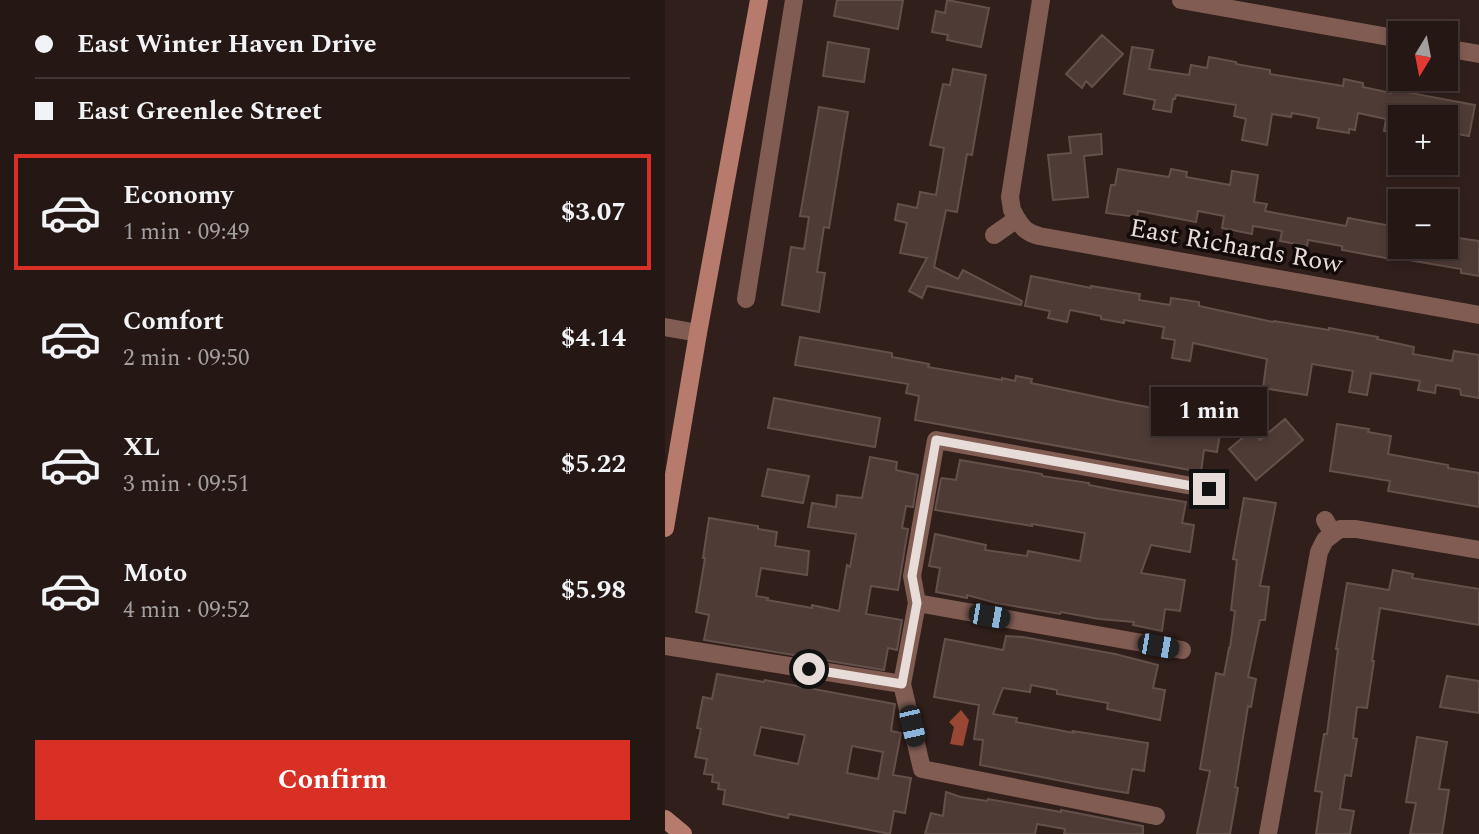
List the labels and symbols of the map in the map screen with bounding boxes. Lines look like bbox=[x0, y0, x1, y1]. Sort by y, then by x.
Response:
north arrow bbox=[1388, 21, 1458, 91]
street label: East Richards Row bbox=[1126, 208, 1347, 285]
callout: 1 min bbox=[1151, 388, 1267, 436]
route end bbox=[1193, 473, 1225, 505]
car bbox=[967, 602, 1012, 630]
car bbox=[1136, 632, 1181, 660]
route start bbox=[793, 653, 825, 685]
car bbox=[898, 703, 927, 749]

